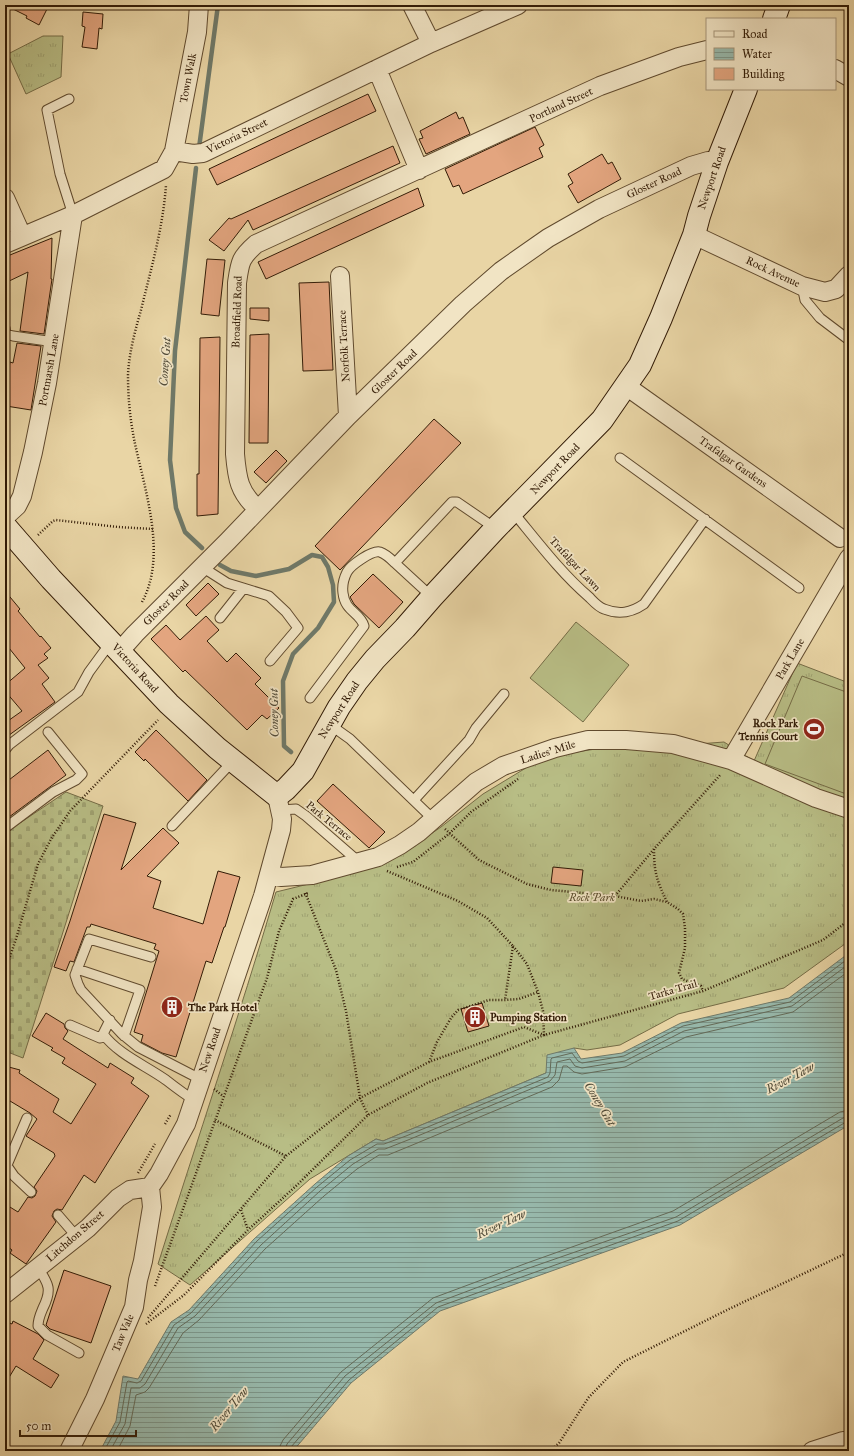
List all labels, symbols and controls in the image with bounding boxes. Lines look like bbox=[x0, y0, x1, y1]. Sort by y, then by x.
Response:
legend bbox=[706, 18, 836, 90]
text: Road bbox=[742, 27, 768, 41]
text: Water bbox=[742, 47, 772, 61]
street label: Town Walk bbox=[177, 51, 199, 104]
text: Building bbox=[742, 67, 785, 82]
street label: Portland Street bbox=[527, 85, 595, 125]
street label: Victoria Street bbox=[203, 116, 270, 157]
street label: Newport Road bbox=[695, 144, 729, 211]
street label: Gloster Road bbox=[625, 164, 684, 201]
street label: Rock Avenue bbox=[744, 254, 803, 290]
street label: Broadfield Road bbox=[229, 275, 245, 348]
street label: Norfolk Terrace bbox=[336, 309, 352, 382]
street label: Portmarsh Lane bbox=[36, 332, 62, 407]
water label: Coney Gut bbox=[156, 336, 174, 387]
street label: Gloster Road bbox=[368, 346, 420, 397]
street label: Trafalgar Gardens bbox=[696, 434, 770, 490]
street label: Newport Road bbox=[527, 440, 583, 497]
street label: Trafalgar Lawn bbox=[547, 534, 603, 594]
street label: Gloster Road bbox=[141, 577, 192, 628]
street label: Park Lane bbox=[773, 636, 807, 682]
street label: Victoria Road bbox=[108, 640, 161, 696]
street label: Newport Road bbox=[316, 678, 363, 741]
water label: Coney Gut bbox=[267, 687, 281, 737]
sports icon: Rock Park Tennis Court bbox=[801, 716, 827, 742]
place label: Rock Park Tennis Court bbox=[737, 717, 799, 743]
street label: Ladies' Mile bbox=[519, 737, 577, 767]
street label: Park Terrace bbox=[303, 798, 355, 844]
park label: Rock Park bbox=[568, 891, 615, 904]
street label: Tarka Trail bbox=[647, 977, 699, 1003]
building icon: The Park Hotel bbox=[159, 994, 185, 1020]
place label: The Park Hotel bbox=[187, 1001, 258, 1014]
building icon: Pumping Station bbox=[462, 1004, 488, 1030]
place label: Pumping Station bbox=[490, 1011, 567, 1025]
street label: New Road bbox=[196, 1025, 224, 1074]
water label: River Taw bbox=[763, 1059, 817, 1097]
water label: Coney Gut bbox=[581, 1080, 619, 1130]
water label: River Taw bbox=[473, 1206, 528, 1242]
street label: Litchdon Street bbox=[43, 1207, 107, 1265]
street label: Taw Vale bbox=[109, 1312, 137, 1354]
water label: River Taw bbox=[206, 1384, 252, 1434]
scale bar bbox=[20, 1412, 136, 1438]
text: 50 m bbox=[26, 1419, 51, 1433]

